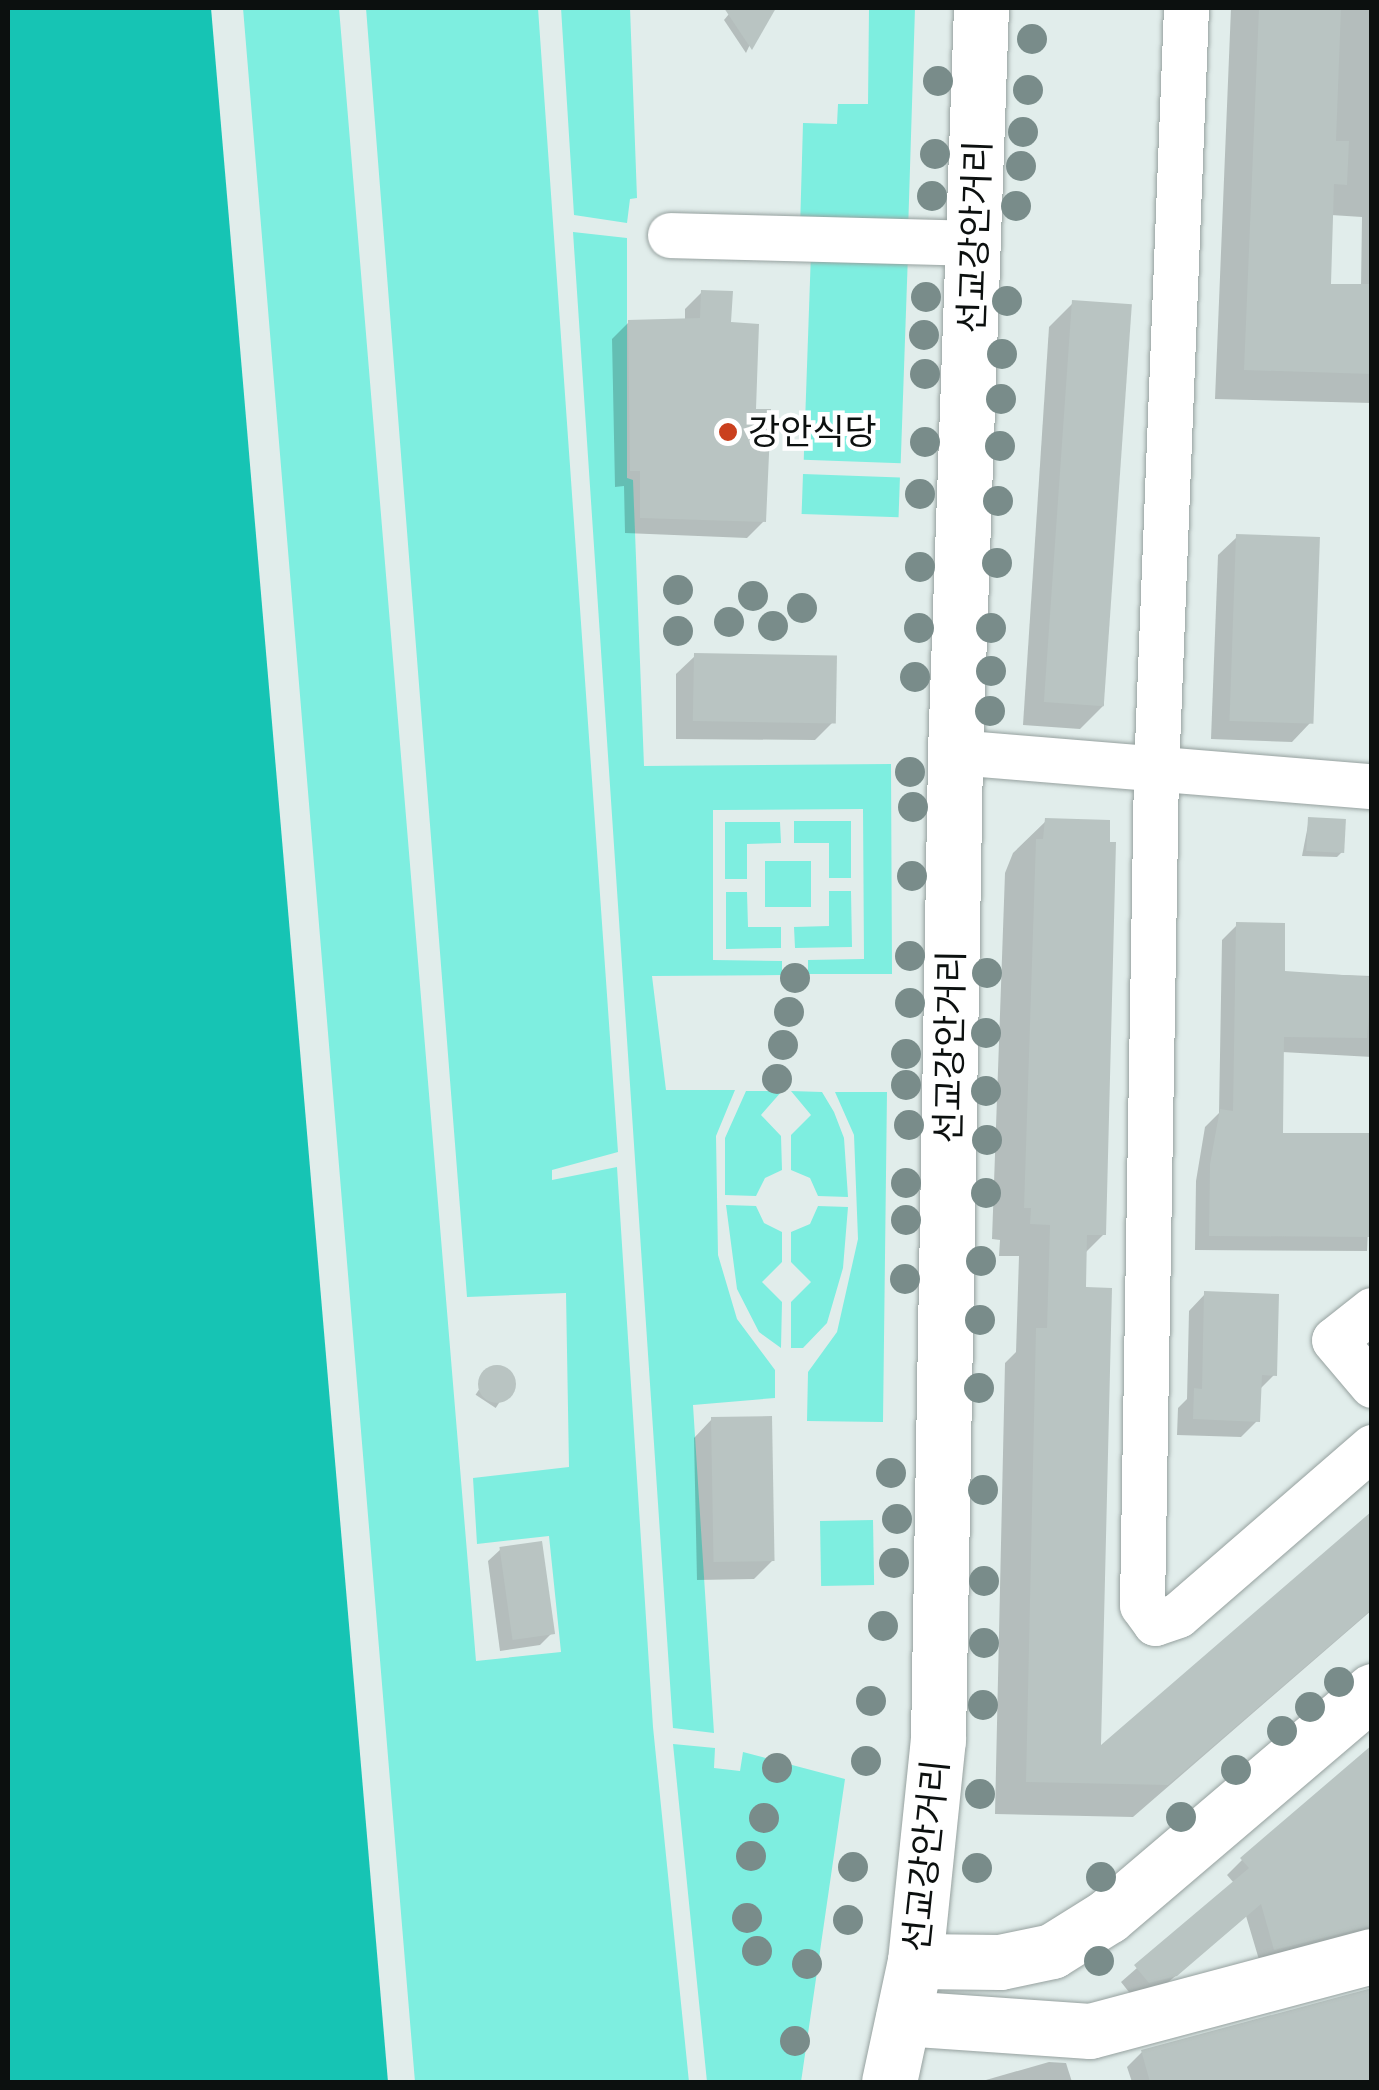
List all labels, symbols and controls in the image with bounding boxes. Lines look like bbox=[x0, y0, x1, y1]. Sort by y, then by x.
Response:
street label: 선교강안거리 bbox=[951, 140, 999, 334]
place label: 강안식당 bbox=[748, 411, 877, 453]
marker: 강안식당 bbox=[717, 421, 739, 443]
street label: 선교강안거리 bbox=[927, 950, 973, 1144]
street label: 선교강안거리 bbox=[895, 1758, 957, 1954]

